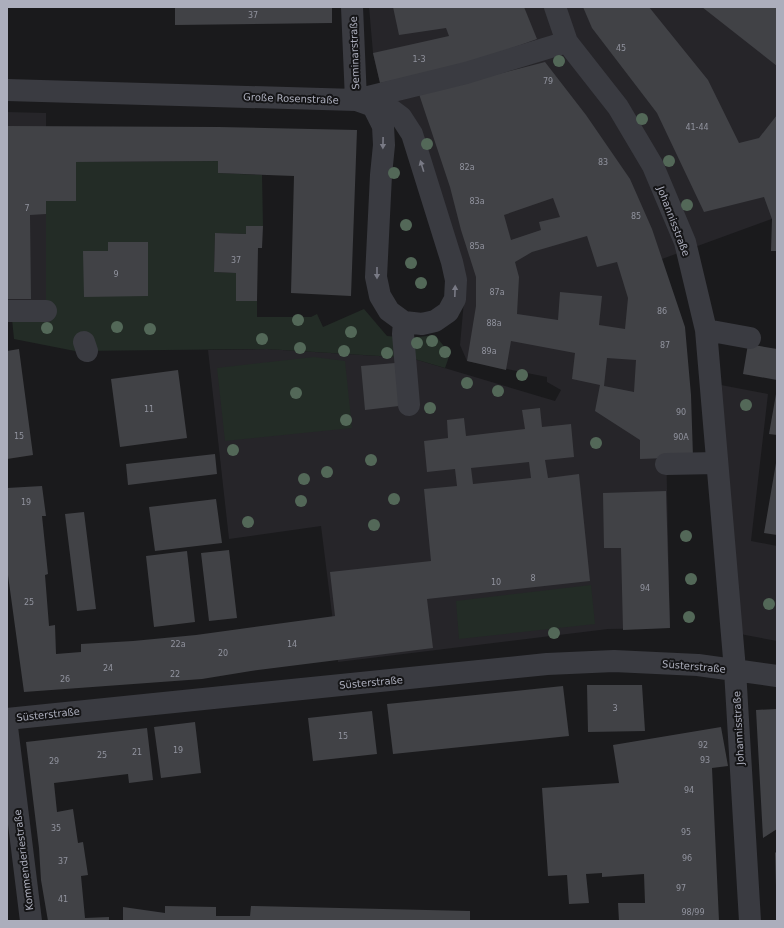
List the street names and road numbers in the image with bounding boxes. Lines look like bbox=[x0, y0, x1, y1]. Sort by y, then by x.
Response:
street label: Seminarstraße bbox=[348, 16, 361, 90]
street label: Große Rosenstraße bbox=[243, 91, 339, 106]
street label: Johannisstraße bbox=[655, 184, 692, 258]
street label: Süsterstraße bbox=[662, 658, 726, 675]
street label: Süsterstraße bbox=[339, 674, 403, 691]
street label: Johannisstraße bbox=[731, 691, 746, 766]
street label: Süsterstraße bbox=[16, 706, 80, 723]
street label: Kommenderiestraße bbox=[12, 809, 35, 911]

